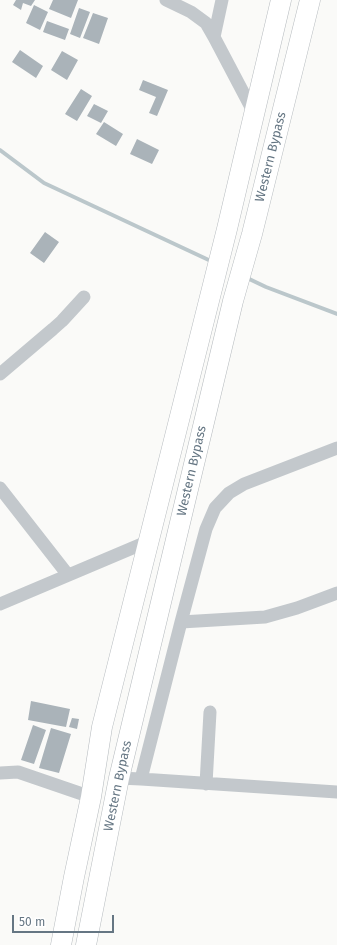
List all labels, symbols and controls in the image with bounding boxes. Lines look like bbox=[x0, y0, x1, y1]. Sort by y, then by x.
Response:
street label: Western Bypass bbox=[252, 110, 290, 204]
street label: Western Bypass bbox=[174, 424, 210, 518]
street label: Western Bypass bbox=[101, 739, 135, 833]
scale bar bbox=[14, 907, 116, 933]
text: 50 m bbox=[19, 915, 45, 929]

